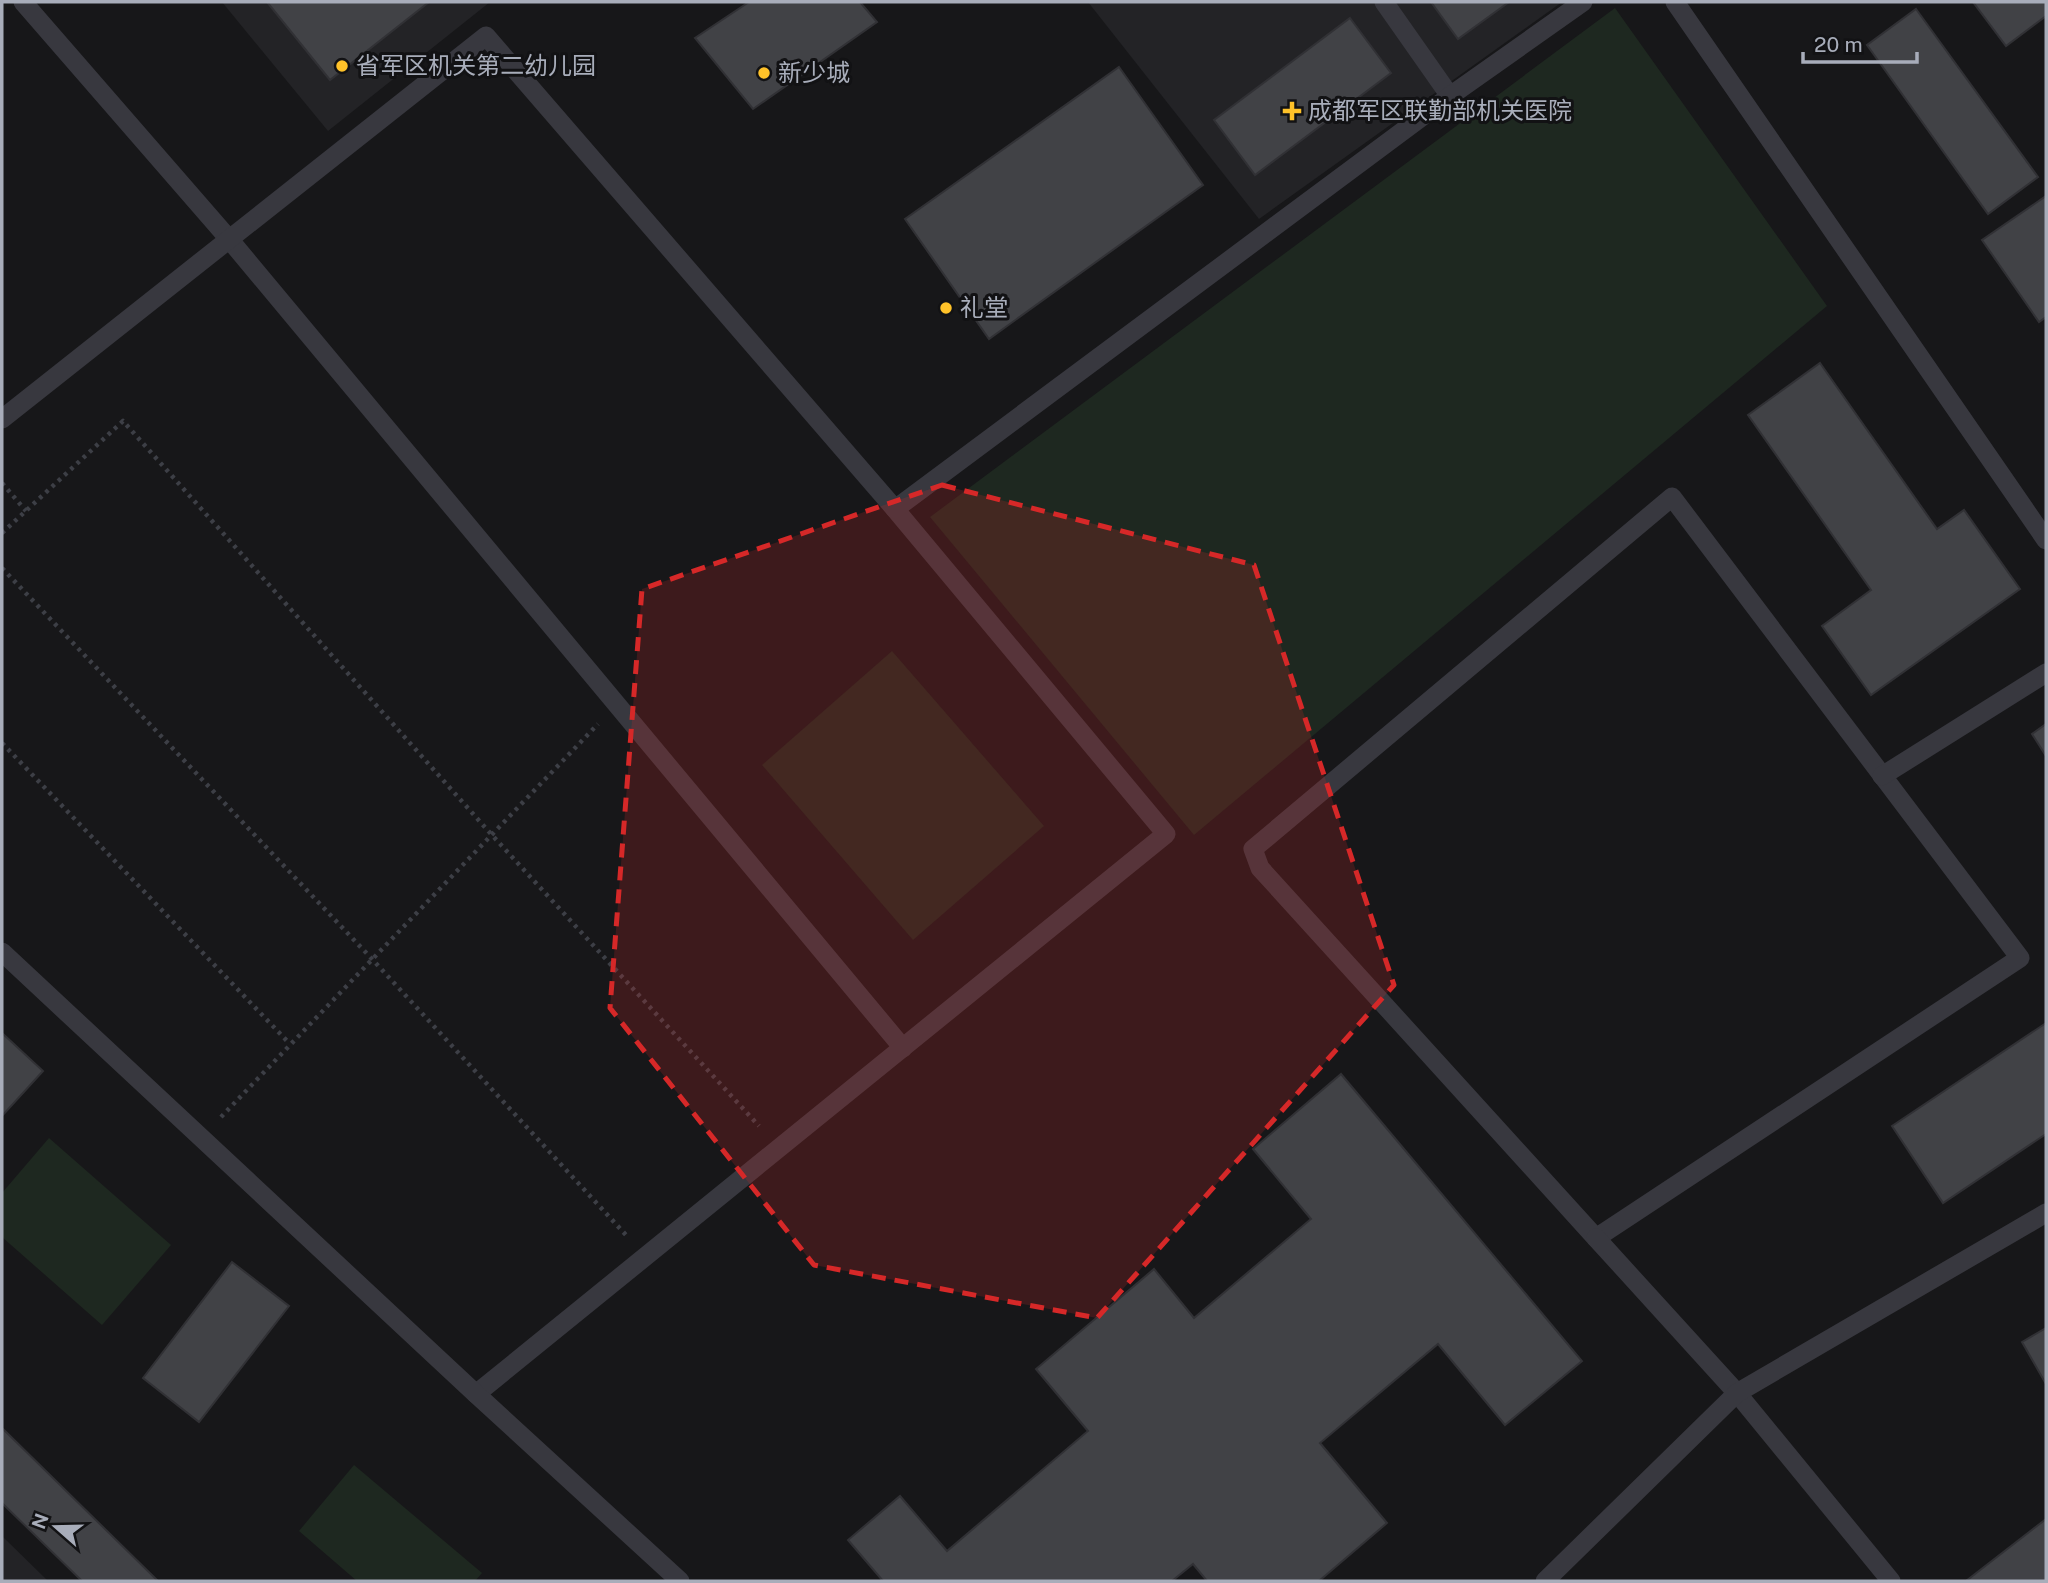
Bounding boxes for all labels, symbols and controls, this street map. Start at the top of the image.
scale bar [1803,21,1917,65]
text: 20 m [1814,32,1863,57]
place label: 省军区机关第二幼儿园 [356,51,596,79]
marker: 省军区机关第二幼儿园 [334,58,350,74]
place label: 新少城 [778,58,850,86]
marker: 新少城 [756,65,772,81]
place label: 成都军区联勤部机关医院 [1308,96,1572,124]
marker: 成都军区联勤部机关医院 [1282,101,1302,121]
place label: 礼堂 [960,293,1008,321]
marker: 礼堂 [938,300,954,316]
north arrow [21,1492,91,1562]
text: N [27,1510,53,1532]

